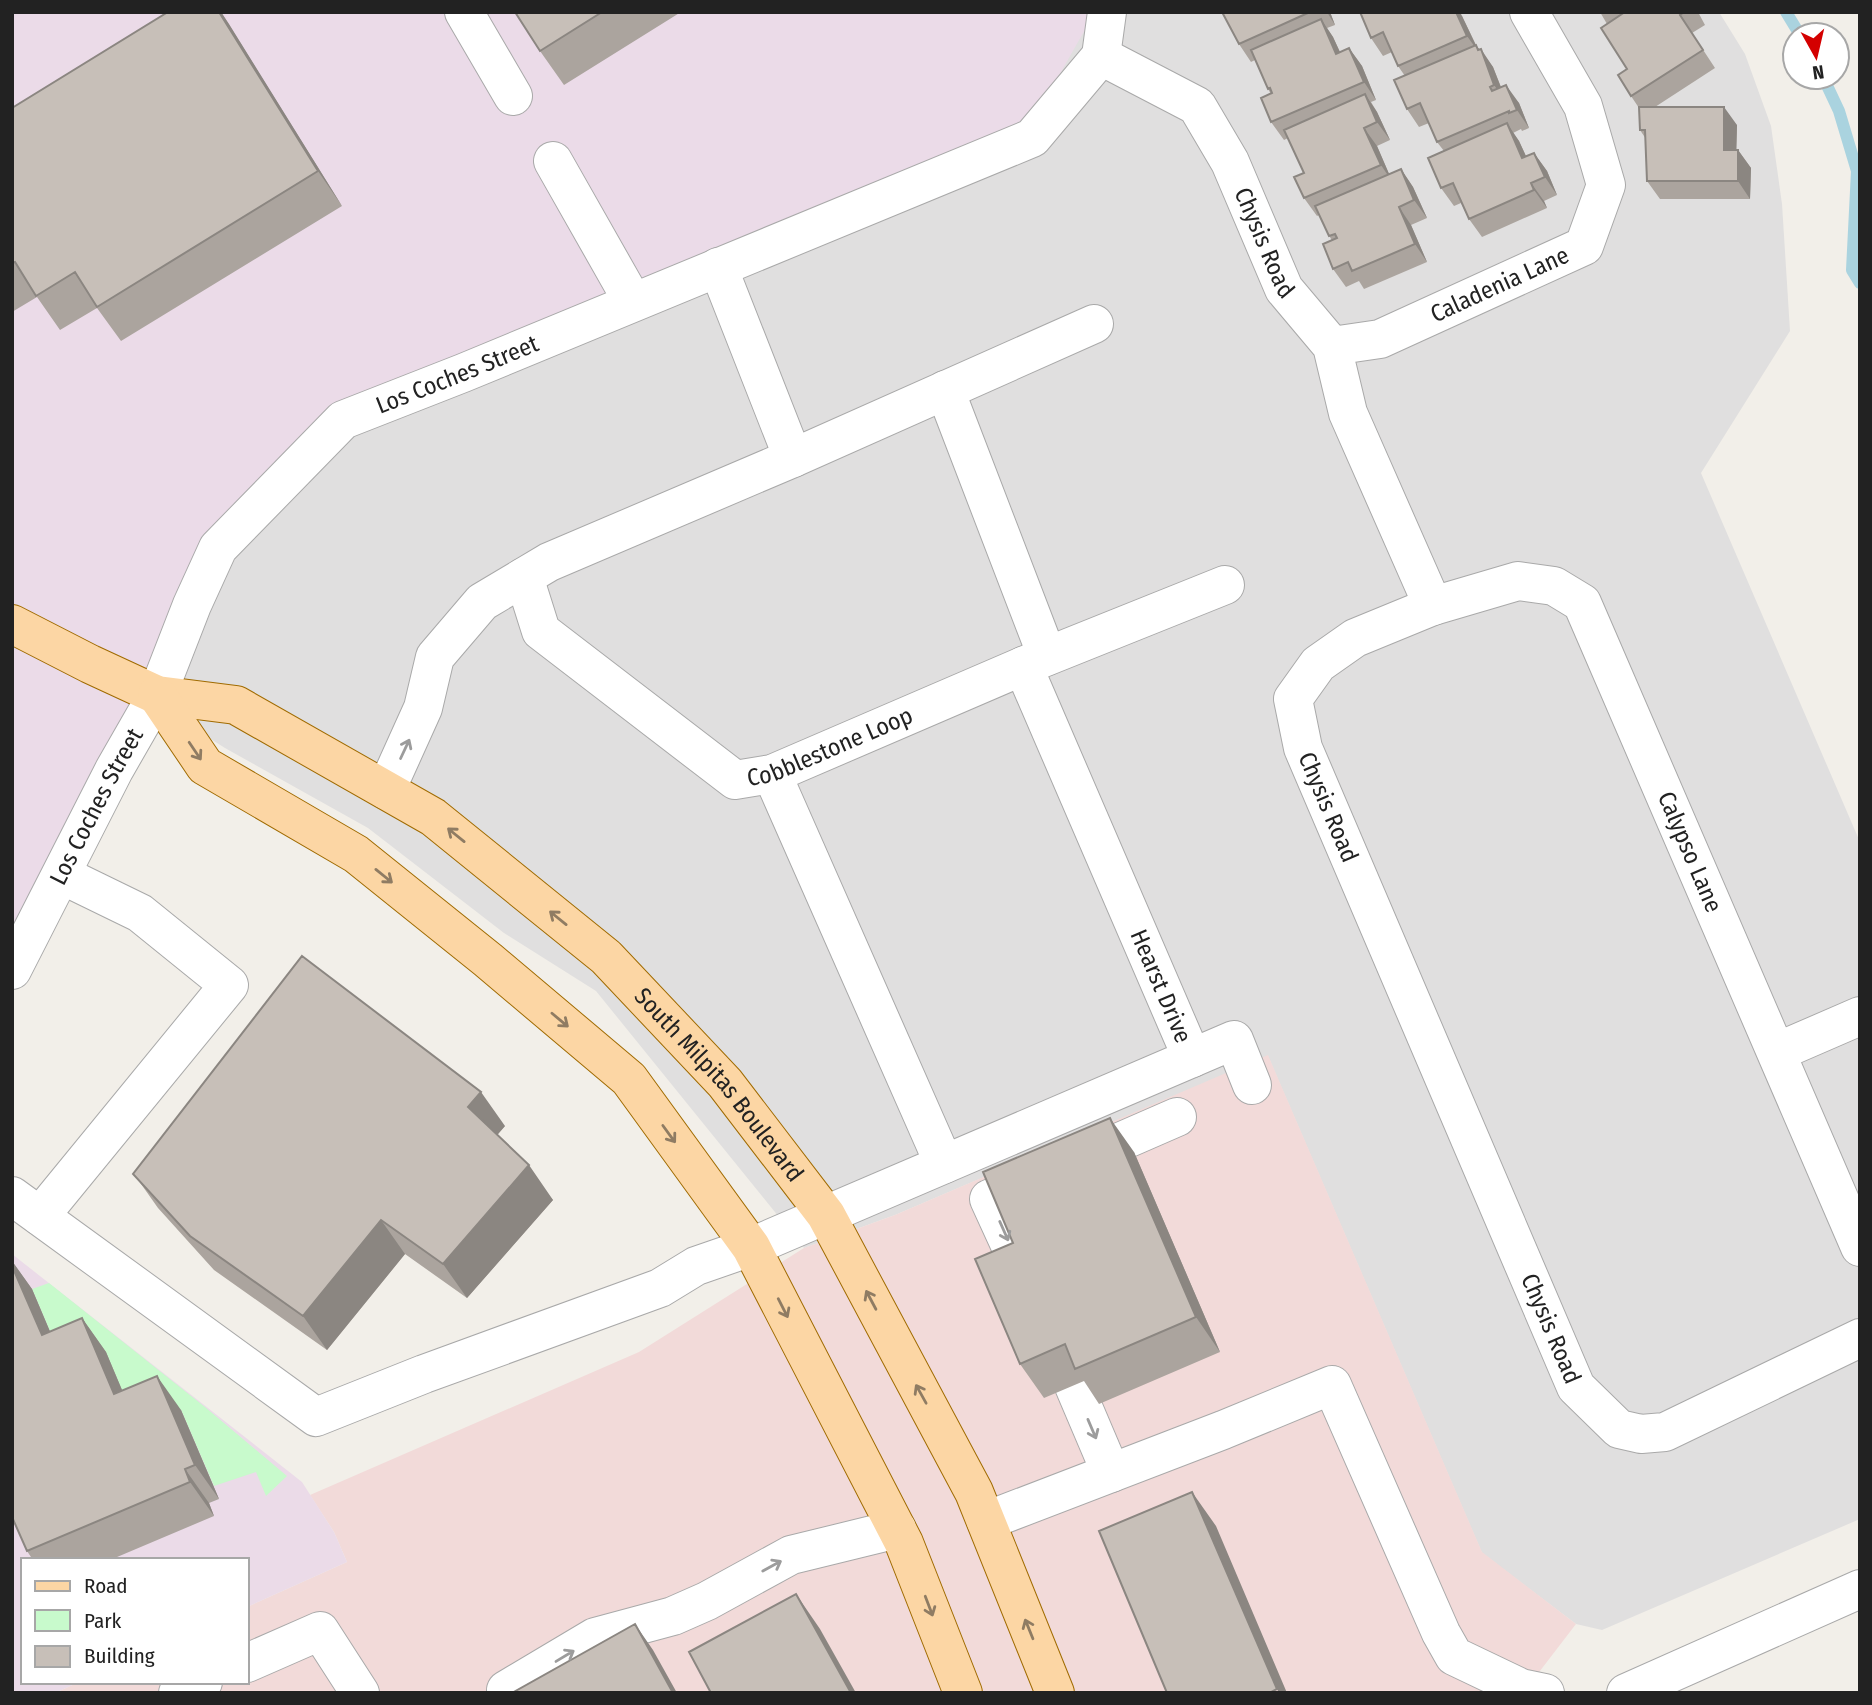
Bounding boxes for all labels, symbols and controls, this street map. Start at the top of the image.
north arrow [1781,21,1851,91]
text: N [1811,60,1826,85]
street label: Chysis Road [1229,183,1300,304]
street label: Caladenia Lane [1426,241,1573,328]
street label: Los Coches Street [372,329,543,420]
street label: Cobblestone Loop [745,701,917,792]
street label: Los Coches Street [44,723,149,889]
one-way arrow [398,739,412,760]
one-way arrow [188,741,202,761]
street label: Chysis Road [1292,748,1364,866]
street label: Calypso Lane [1652,787,1728,917]
one-way arrow [448,828,466,843]
one-way arrow [374,868,392,883]
one-way arrow [549,910,567,925]
street label: Hearst Drive [1125,925,1197,1047]
street label: South Milpitas Boulevard [629,982,809,1187]
one-way arrow [550,1012,568,1028]
one-way arrow [662,1124,677,1143]
one-way arrow [998,1220,1011,1241]
street label: Chysis Road [1515,1269,1587,1388]
one-way arrow [864,1290,877,1311]
one-way arrow [776,1297,790,1318]
one-way arrow [914,1384,928,1404]
one-way arrow [1087,1418,1100,1440]
legend [21,1558,248,1684]
one-way arrow [761,1559,782,1572]
text: Road [84,1573,128,1599]
one-way arrow [924,1595,937,1616]
text: Park [84,1608,122,1634]
one-way arrow [1022,1619,1035,1641]
text: Building [84,1643,155,1669]
one-way arrow [554,1648,574,1662]

